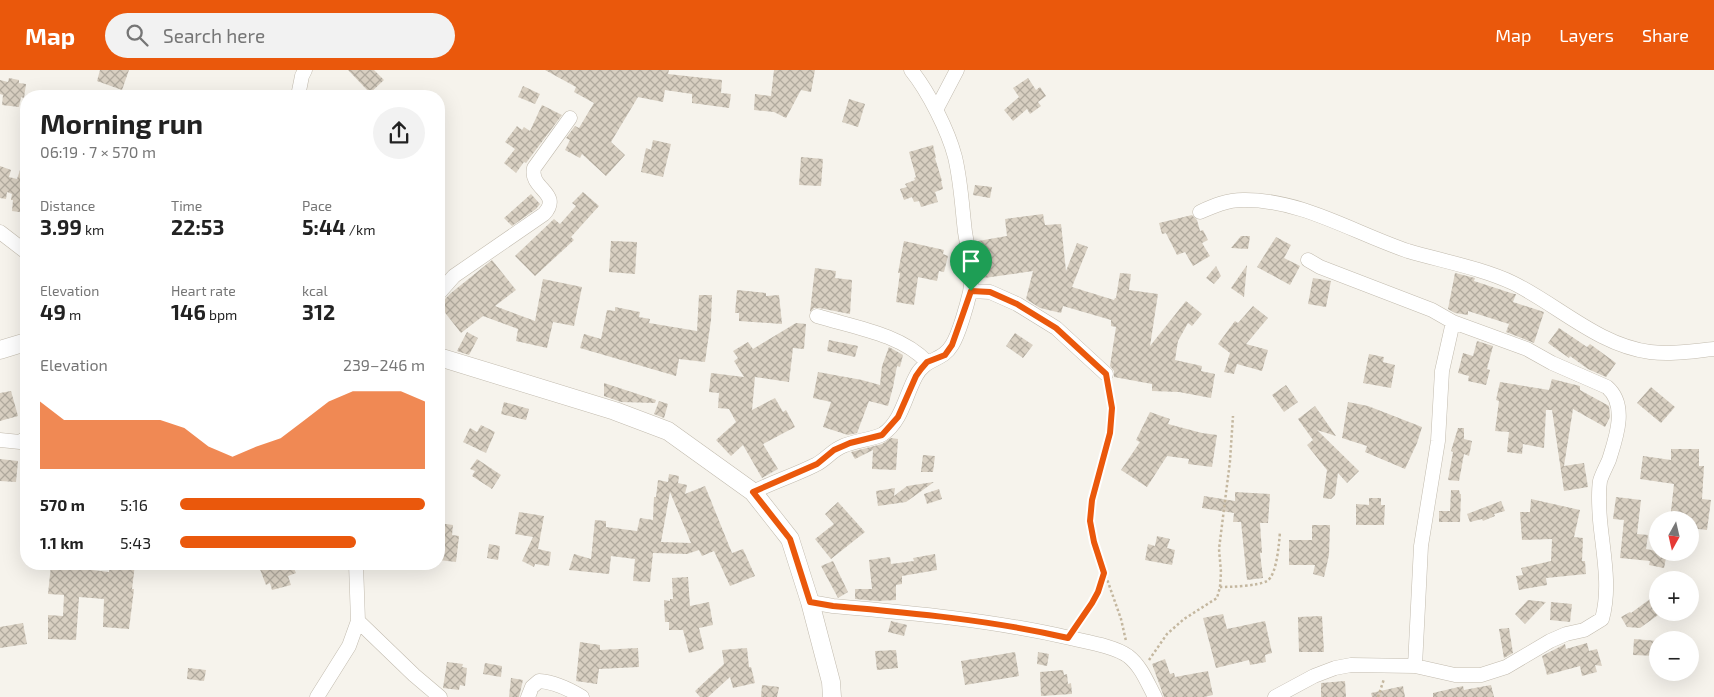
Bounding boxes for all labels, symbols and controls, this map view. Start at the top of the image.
search box [105,13,455,58]
text: Map [25,21,75,50]
icon: search [123,21,151,49]
text: Search here [163,24,265,47]
text: Map [1495,24,1531,46]
text: Layers [1559,24,1614,46]
text: Share [1642,24,1689,46]
text: Morning run [40,106,203,140]
button: share [373,107,425,159]
text: 06:19 · 7 × 570 m [40,142,156,161]
text: Distance [40,197,95,214]
text: Time [171,197,202,214]
text: Pace [302,197,332,214]
text: 3.99 [40,214,82,239]
text: 22:53 [171,214,224,239]
text: 5:44 [302,214,346,239]
text: km [82,221,104,238]
text: /km [346,221,376,238]
pin [950,240,992,291]
icon: arrive [957,247,985,275]
text: Elevation [40,282,99,299]
text: Heart rate [171,282,236,299]
text: kcal [302,282,328,299]
text: 49 [40,299,66,324]
text: 146 [171,299,206,324]
text: 312 [302,299,335,324]
text: m [66,306,81,323]
text: bpm [206,306,237,323]
text: Elevation [40,355,108,374]
text: 239–246 m [343,355,425,374]
text: 570 m [40,495,85,514]
text: 5:16 [120,495,148,514]
north arrow [1649,511,1699,561]
map controls [1649,511,1699,681]
text: 1.1 km [40,533,84,552]
text: 5:43 [120,533,151,552]
button: + [1649,571,1699,621]
button: − [1649,631,1699,681]

